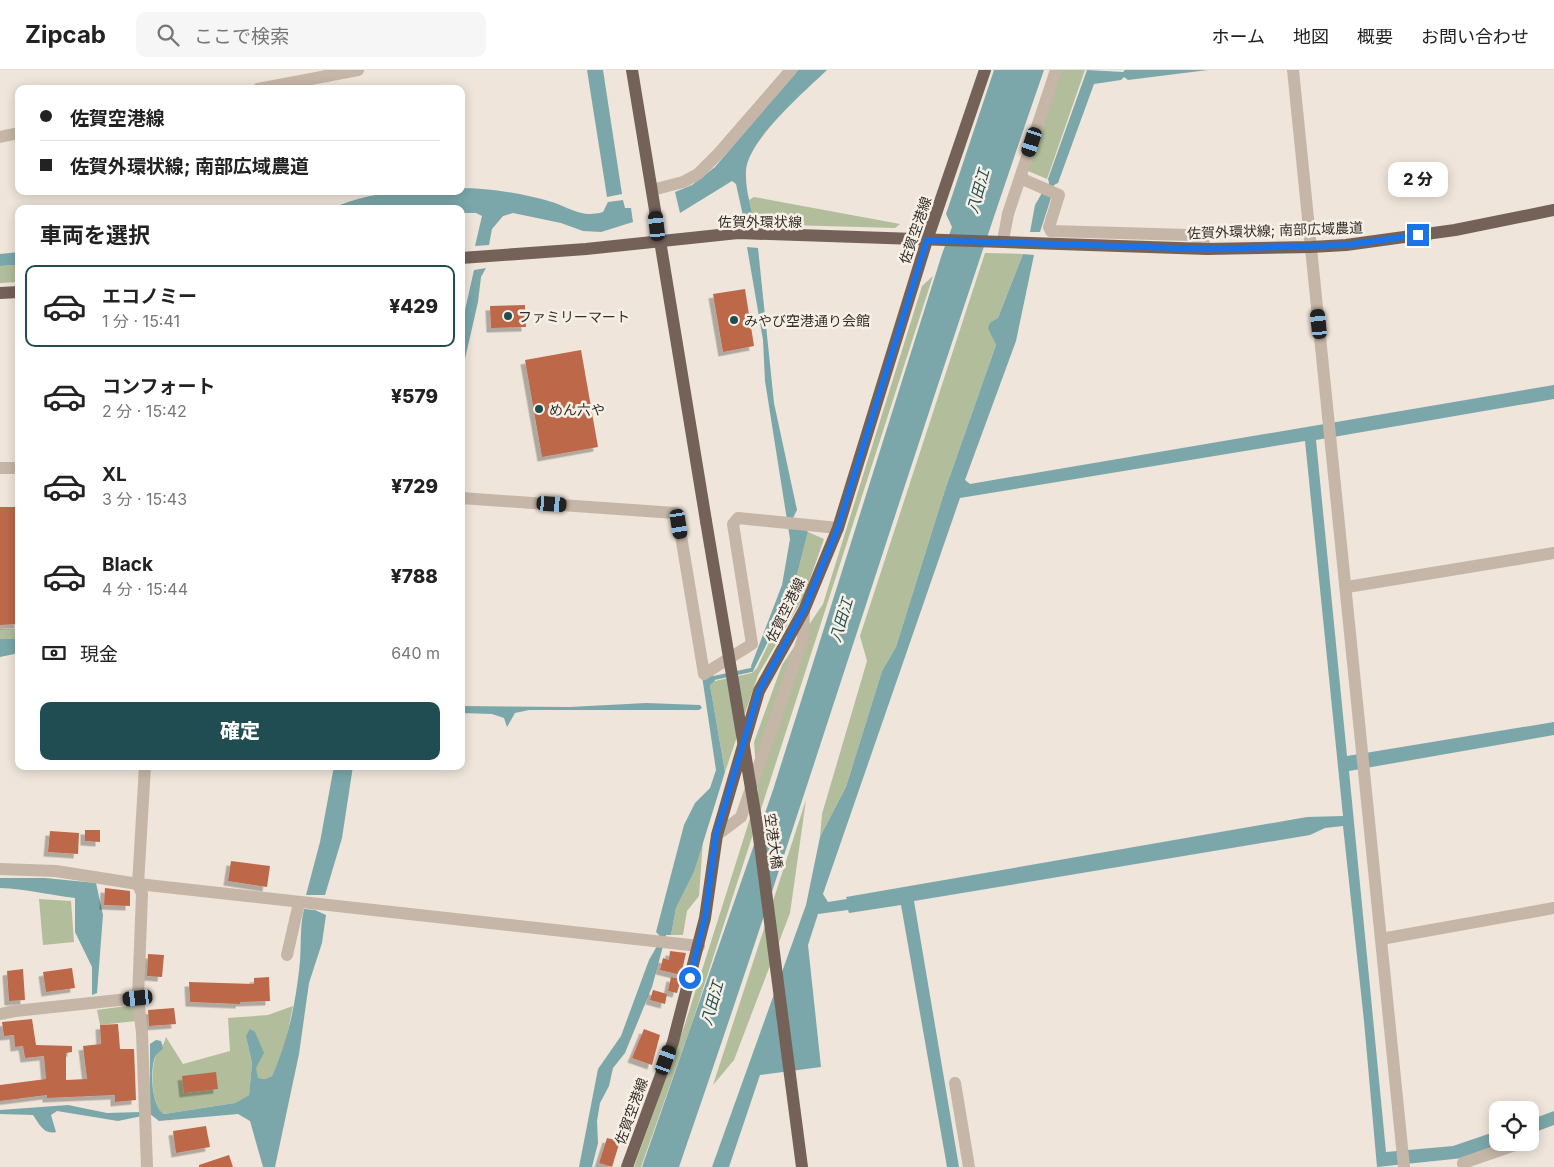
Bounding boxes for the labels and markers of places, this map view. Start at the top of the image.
place label: ファミリーマート [518,308,630,325]
marker: ファミリーマート [502,310,514,322]
place label: みやび空港通り会館 [744,312,870,329]
marker: みやび空港通り会館 [728,314,740,326]
place label: めん六や [549,401,605,418]
marker: めん六や [533,403,545,415]

